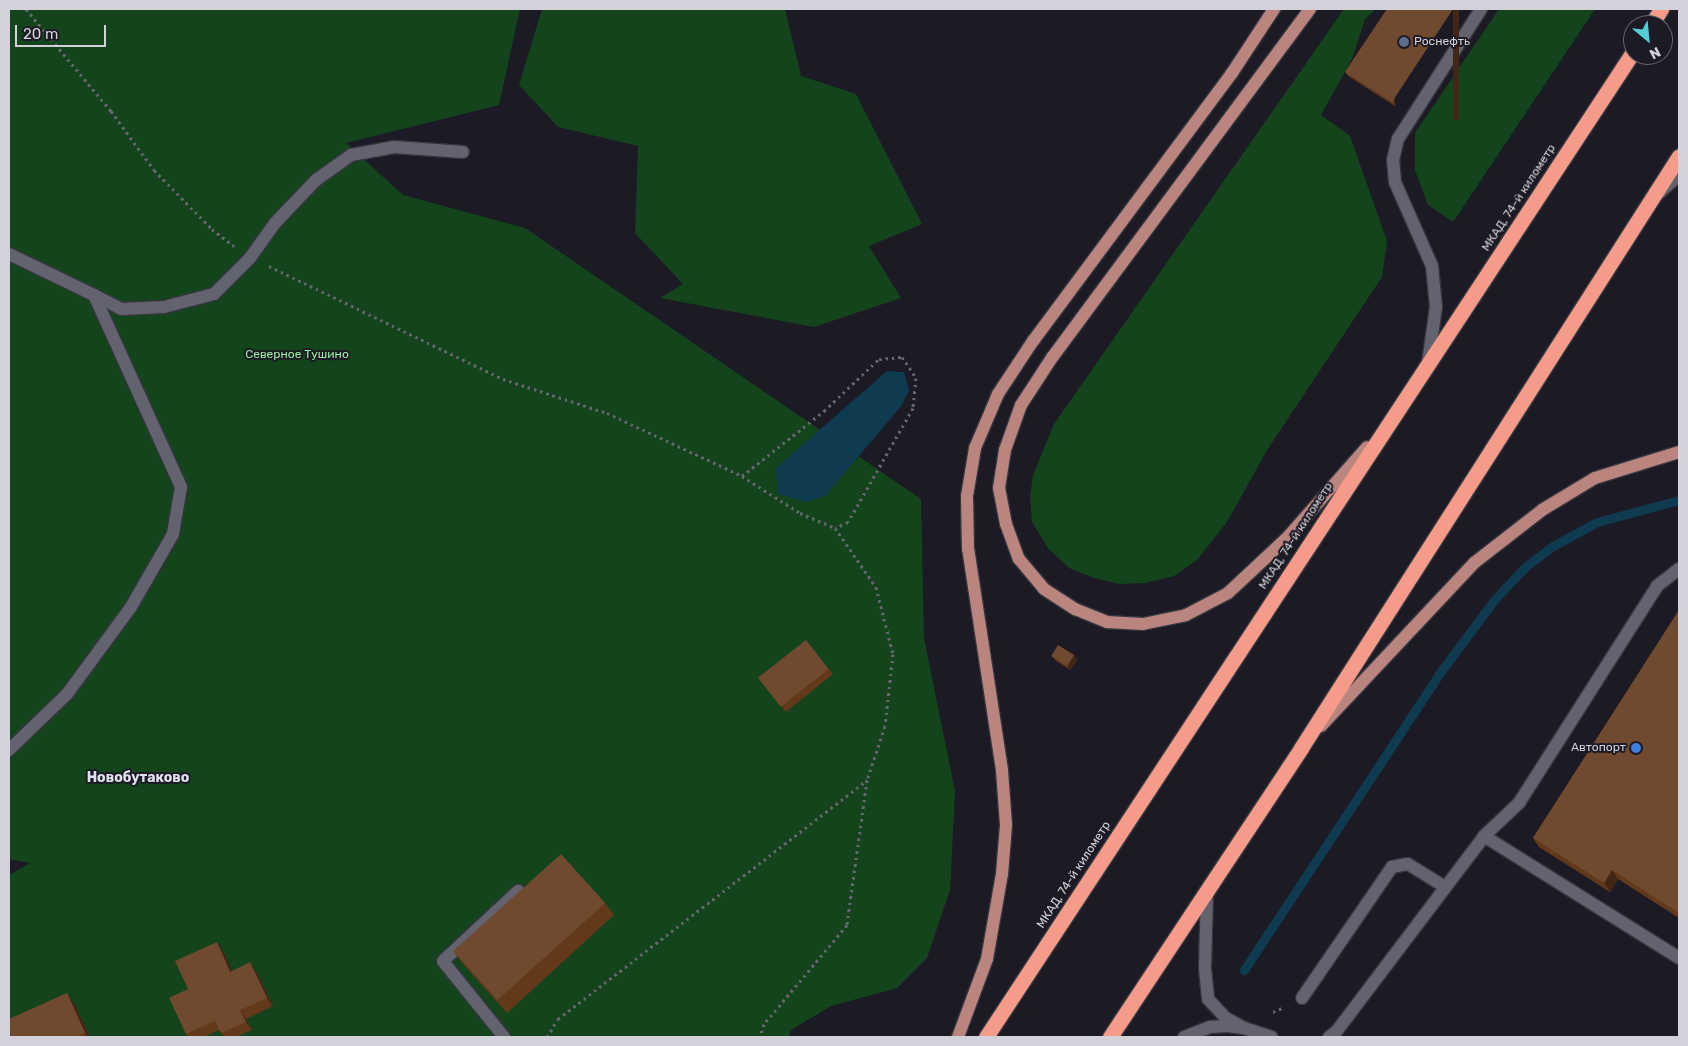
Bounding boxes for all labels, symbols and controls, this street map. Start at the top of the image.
scale bar [18,15,109,47]
north arrow [1623,15,1673,65]
text: 20 m [23,25,58,43]
place label: Роснефть [1414,35,1470,49]
marker: Роснефть [1398,36,1410,48]
text: N [1646,43,1663,63]
street label: МКАД, 74-й километр [1479,142,1559,254]
park label: Северное Тушино [245,348,349,362]
street label: МКАД, 74-й километр [1256,480,1336,592]
place label: Автопорт [1571,741,1626,755]
marker: Автопорт [1630,742,1642,754]
district label: Новобутаково [87,770,189,786]
street label: МКАД, 74-й километр [1034,819,1114,931]

